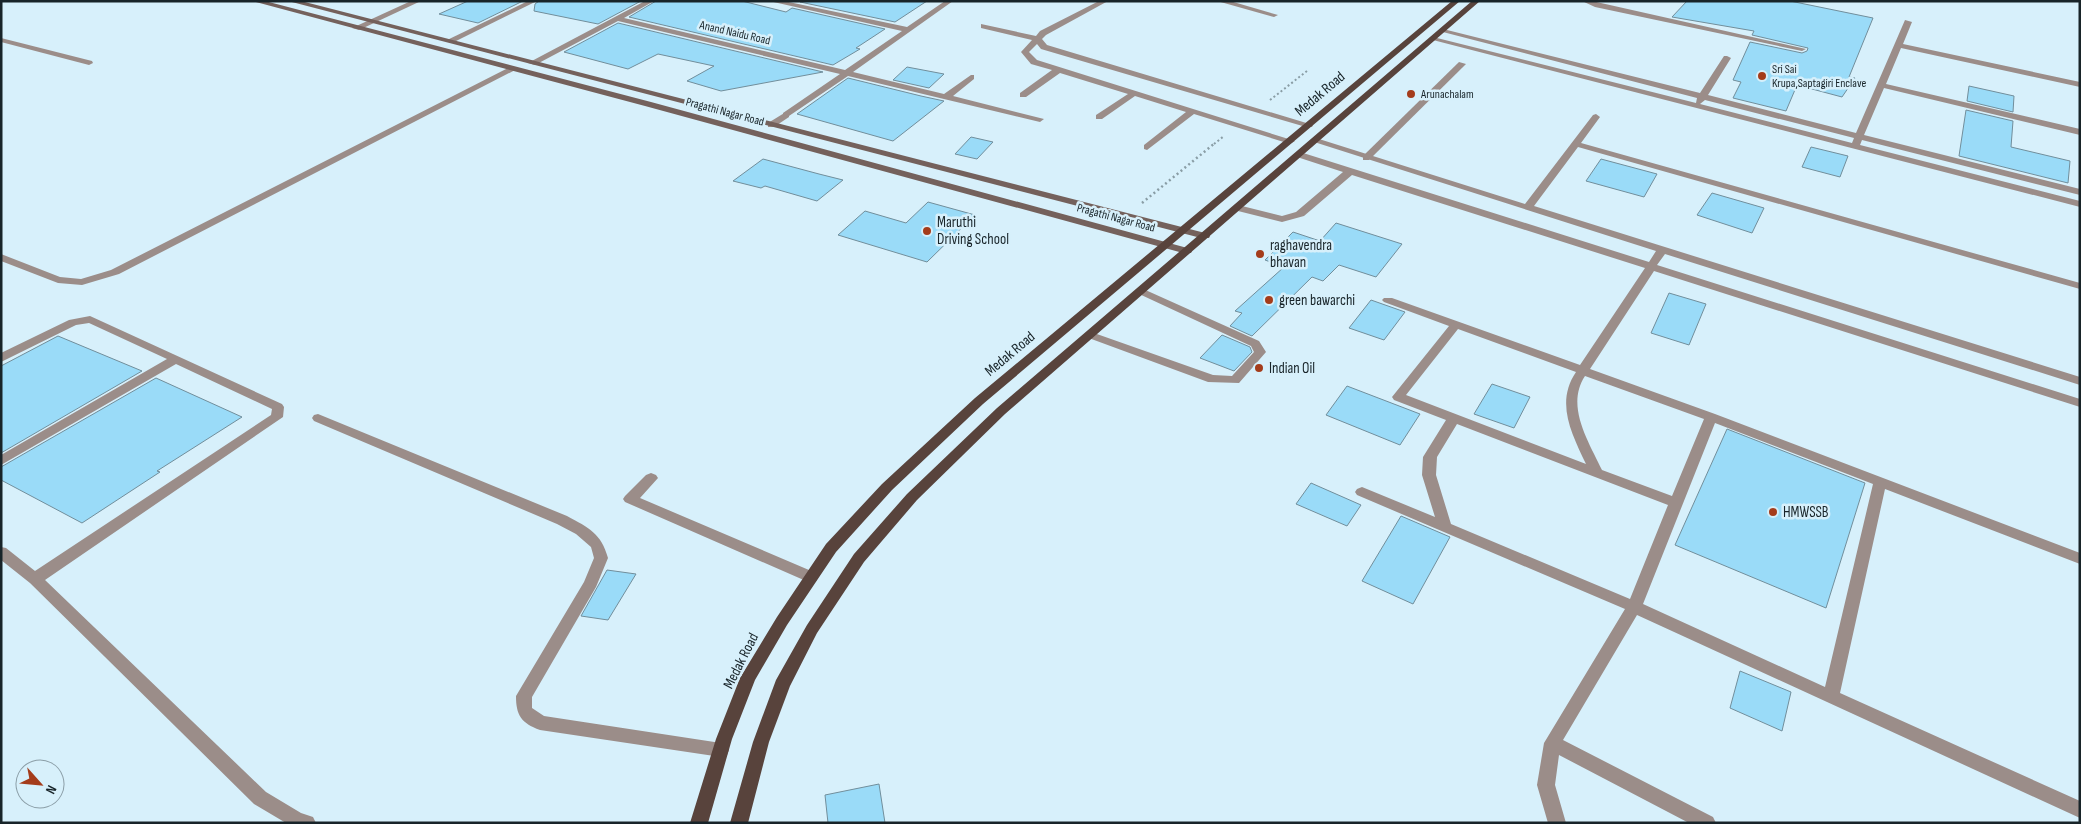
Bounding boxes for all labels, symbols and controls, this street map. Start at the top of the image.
street label: Anand Naidu Road [697,17,772,48]
place label: Sri Sai Krupa,Saptagiri Enclave [1772,62,1866,91]
street label: Medak Road [1291,67,1349,121]
marker: Sri Sai Krupa,Saptagiri Enclave [1756,70,1768,82]
place label: Arunachalam [1420,87,1474,102]
marker: Arunachalam [1405,88,1417,100]
street label: Pragathi Nagar Road [684,94,766,130]
street label: Pragathi Nagar Road [1075,200,1157,236]
place label: Maruthi Driving School [937,213,1009,249]
marker: Maruthi Driving School [921,225,933,237]
place label: raghavendra bhavan [1270,236,1332,272]
marker: raghavendra bhavan [1254,248,1266,260]
place label: green bawarchi [1279,291,1355,310]
marker: green bawarchi [1263,294,1275,306]
street label: Medak Road [981,327,1039,381]
place label: Indian Oil [1269,359,1315,378]
marker: Indian Oil [1253,362,1265,374]
place label: HMWSSB [1783,503,1829,522]
marker: HMWSSB [1767,506,1779,518]
street label: Medak Road [719,630,763,692]
north arrow [15,759,65,809]
text: N [42,782,60,797]

